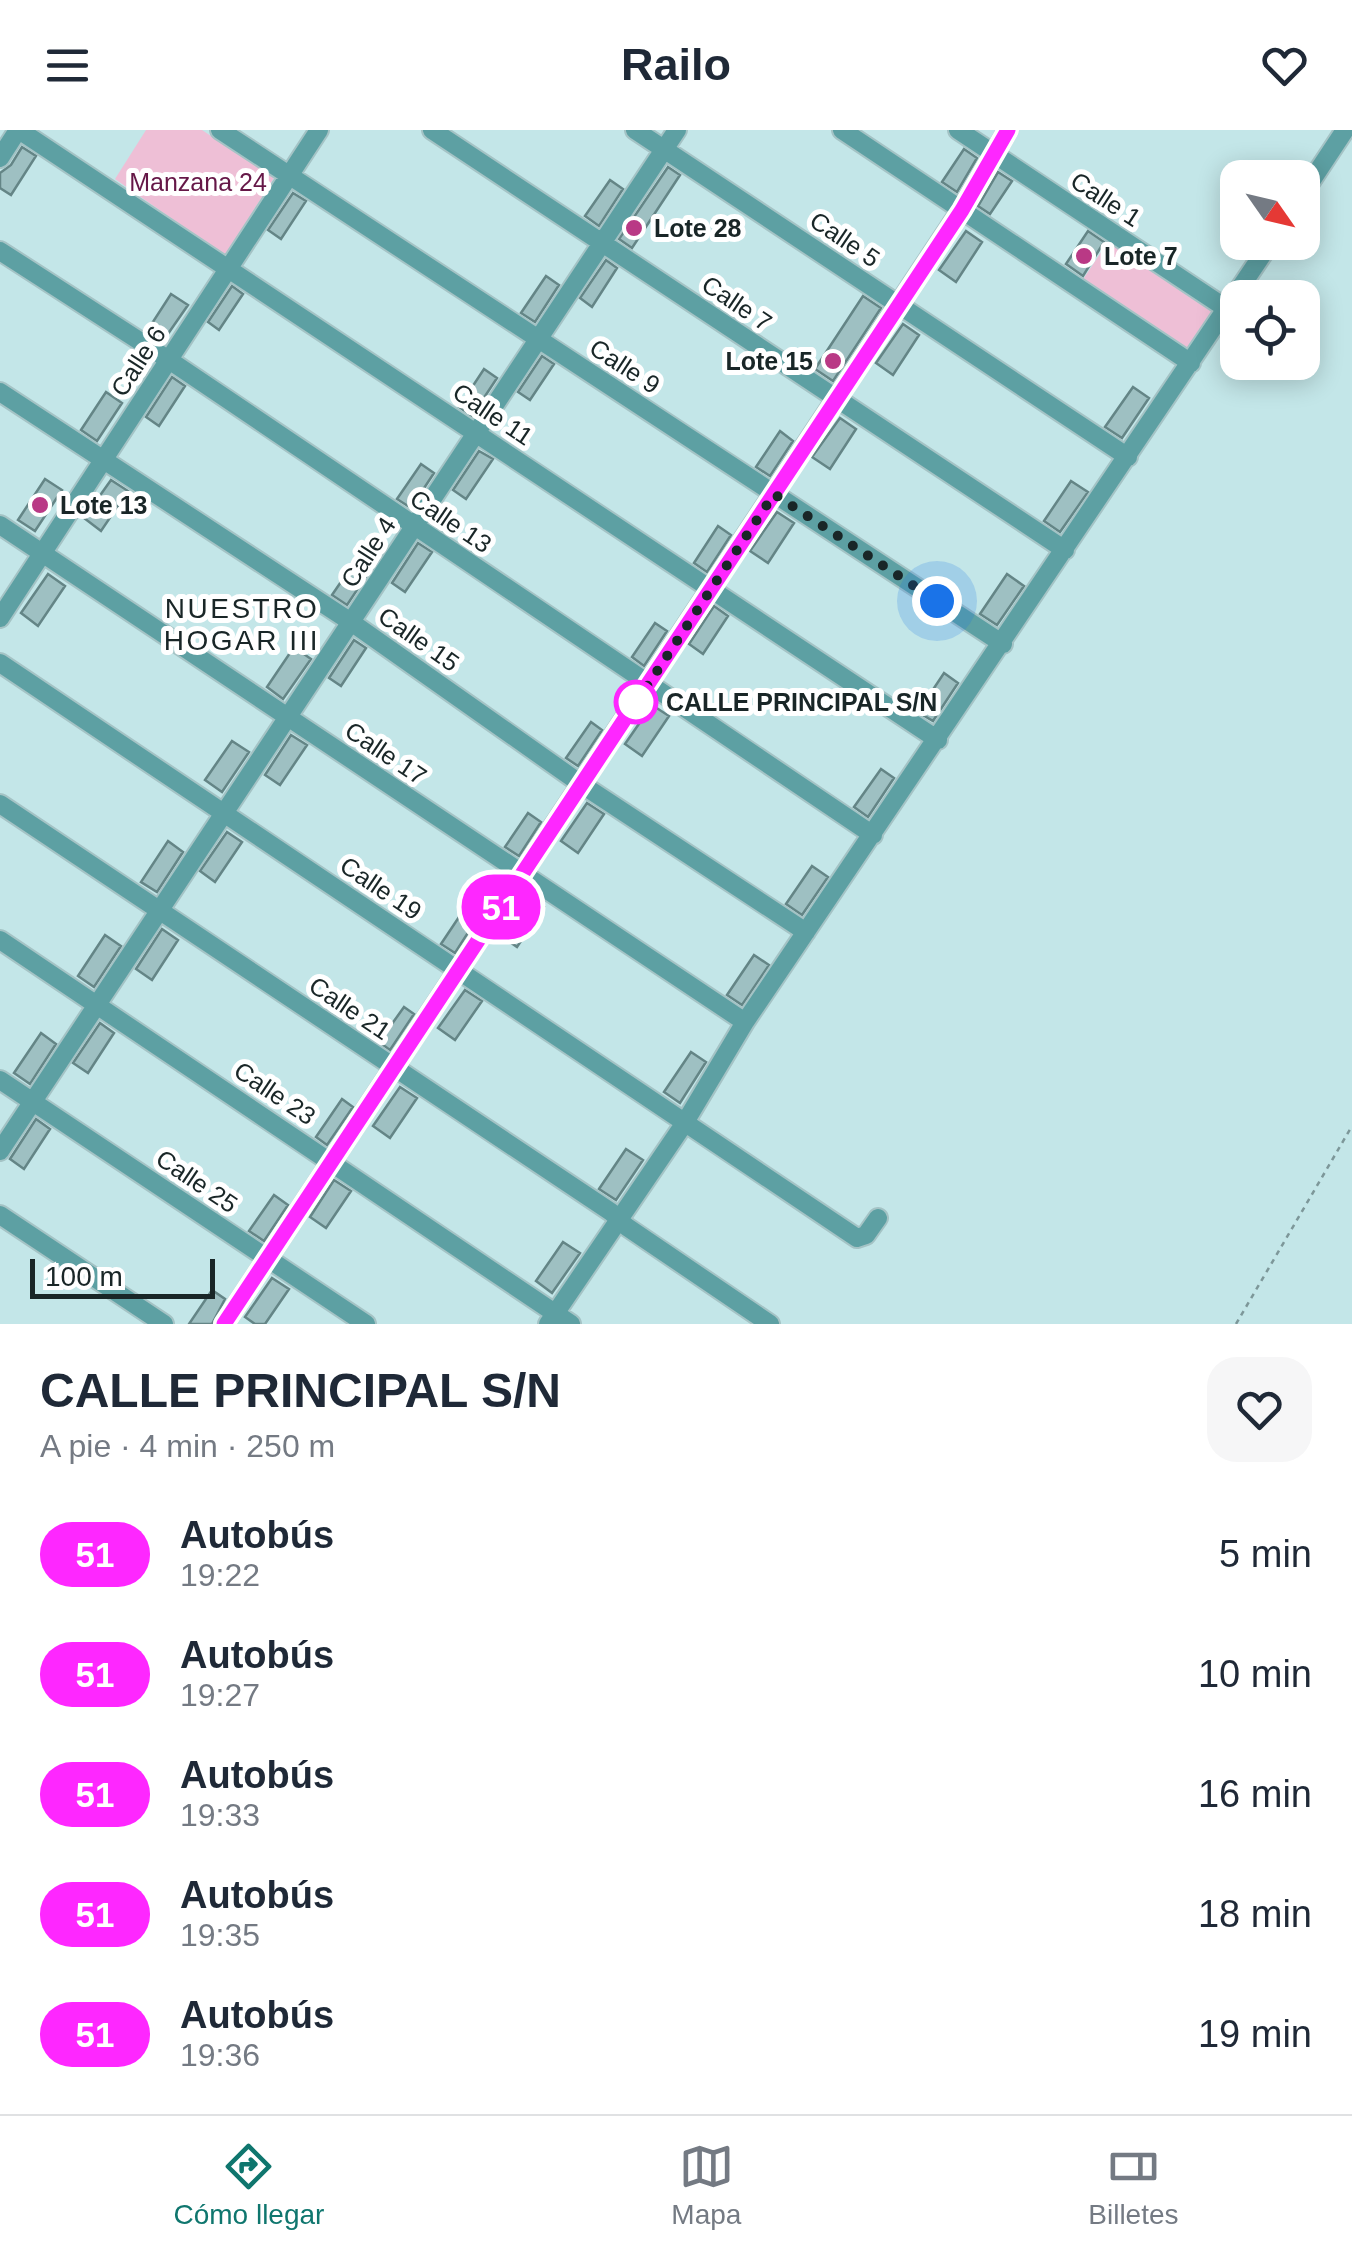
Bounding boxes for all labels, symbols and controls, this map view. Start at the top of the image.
icon: menu [40,38,95,93]
icon: heart [1257,38,1312,93]
text: Railo [621,39,731,90]
north arrow [1220,160,1320,260]
map controls [1220,160,1320,380]
street label: Calle 1 [1066,166,1146,232]
park label: Manzana 24 [129,168,267,196]
street label: Calle 5 [805,206,885,272]
place label: Lote 28 [654,214,742,242]
marker: Lote 28 [623,217,645,239]
place label: Lote 7 [1104,242,1178,270]
marker: Lote 7 [1073,245,1095,267]
street label: Calle 7 [697,270,777,336]
button: locate [1220,280,1320,380]
street label: Calle 6 [105,321,171,401]
street label: Calle 9 [585,333,665,399]
place label: Lote 15 [725,347,813,375]
marker: Lote 15 [822,350,844,372]
street label: Calle 11 [448,377,538,451]
street label: Calle 13 [405,484,497,558]
place label: Lote 13 [60,491,148,519]
marker: Lote 13 [29,494,51,516]
street label: Calle 4 [335,512,401,592]
your location [912,576,962,626]
district label: NUESTRO HOGAR III [164,593,320,656]
street label: Calle 15 [373,601,465,677]
marker: CALLE PRINCIPAL S/N [615,681,657,723]
place label: CALLE PRINCIPAL S/N [666,688,937,716]
street label: Calle 17 [340,716,432,790]
street label: Calle 19 [335,851,427,925]
line badge: 51 [456,874,546,940]
text: 51 [482,888,520,927]
street label: Calle 21 [304,971,396,1045]
street label: Calle 23 [229,1056,321,1130]
street label: Calle 25 [151,1144,243,1218]
scale bar [30,1254,215,1298]
text: 100 m [45,1261,123,1292]
button: heart [1207,1357,1312,1462]
text: CALLE PRINCIPAL S/N [40,1364,561,1417]
text: A pie · 4 min · 250 m [40,1428,335,1464]
text: Autobús [180,1514,334,1556]
text: 5 min [1219,1533,1312,1575]
text: 51 [76,1535,114,1574]
text: 19:22 [180,1557,260,1593]
text: Autobús [180,1634,334,1676]
text: 10 min [1198,1653,1312,1695]
text: 51 [76,1655,114,1694]
text: 19:27 [180,1677,260,1713]
text: Autobús [180,1754,334,1796]
text: 16 min [1198,1773,1312,1815]
text: 51 [76,1775,114,1814]
text: 19:33 [180,1797,260,1833]
text: Autobús [180,1874,334,1916]
text: 18 min [1198,1893,1312,1935]
text: 51 [76,1895,114,1934]
text: 19:35 [180,1917,260,1953]
text: Autobús [180,1994,334,2036]
text: 19 min [1198,2013,1312,2055]
text: 51 [76,2015,114,2054]
text: 19:36 [180,2037,260,2073]
tab: Cómo llegar [173,2139,324,2231]
tab: Mapa [671,2139,741,2231]
tab: Billetes [1088,2139,1179,2231]

